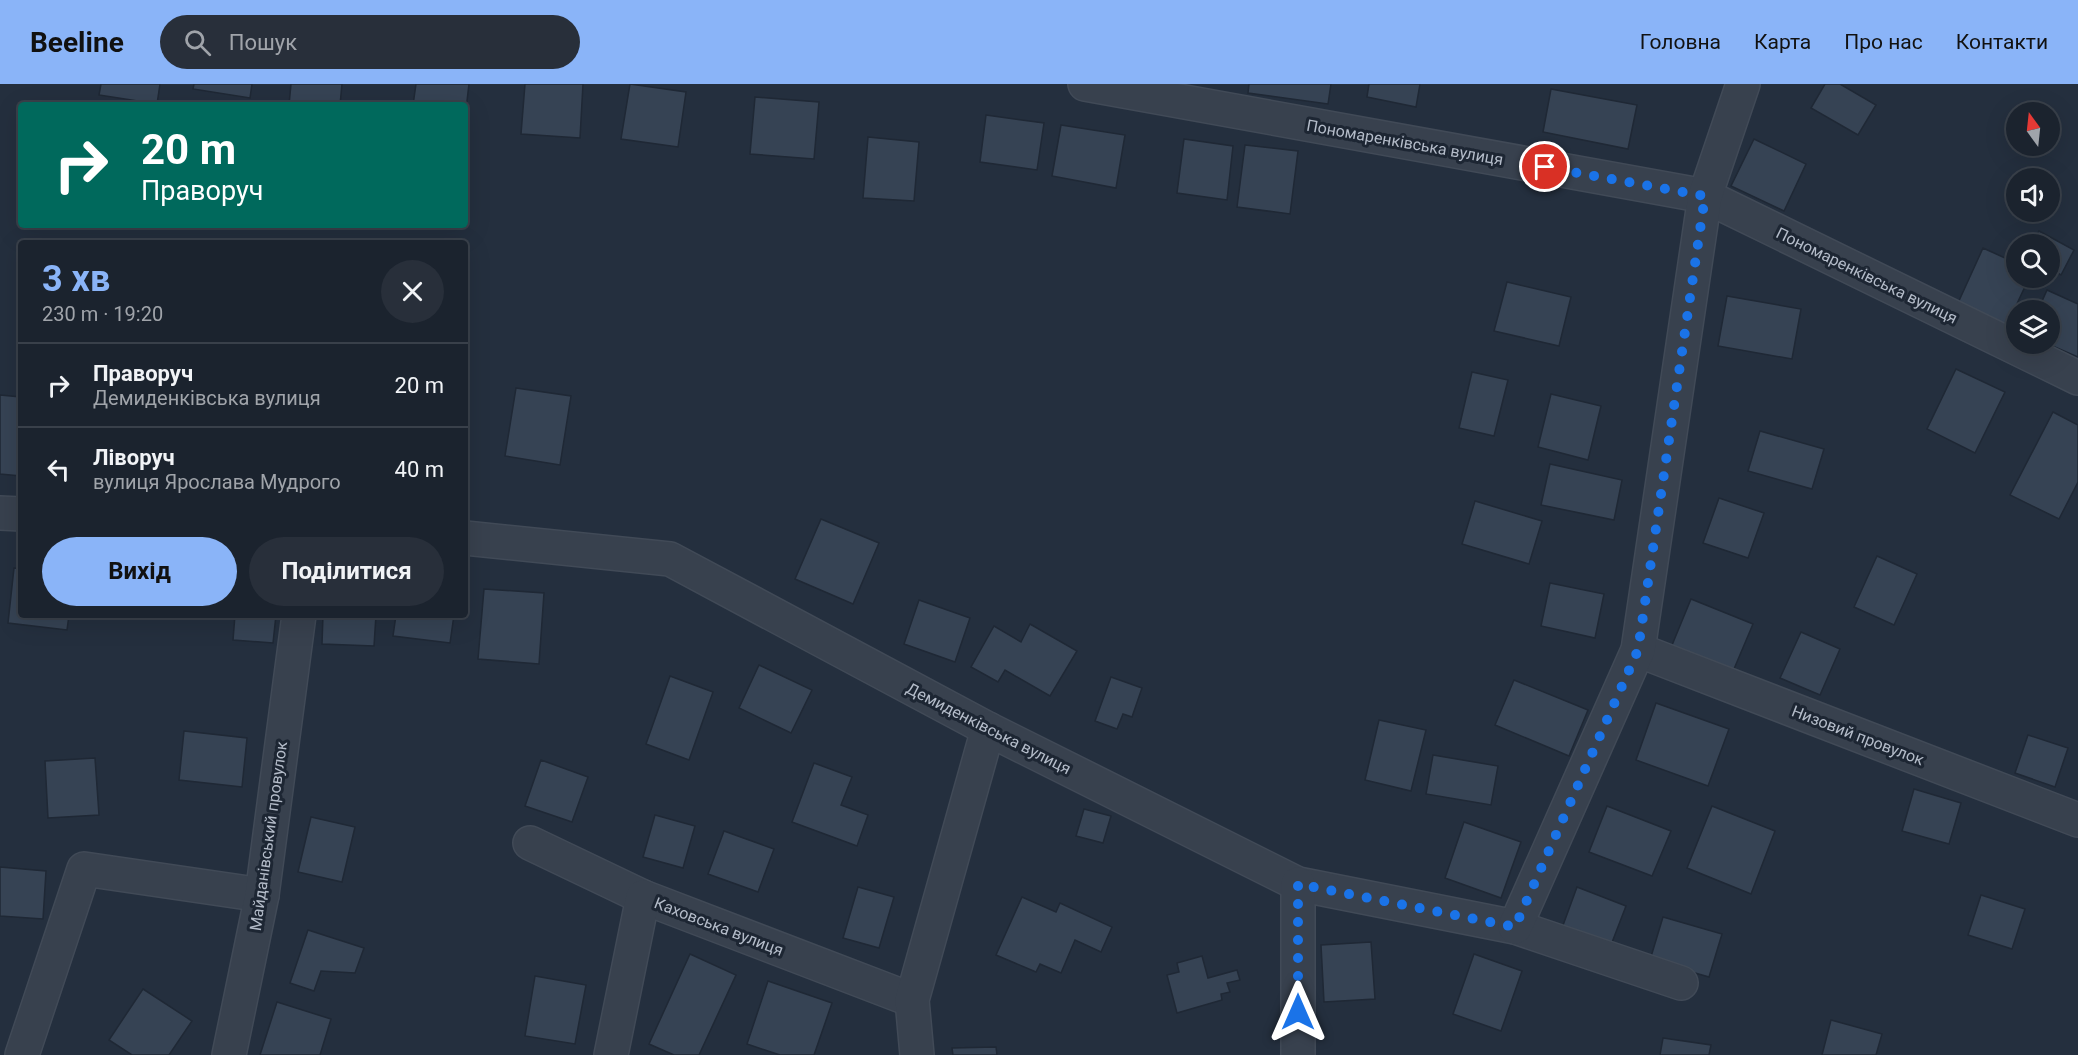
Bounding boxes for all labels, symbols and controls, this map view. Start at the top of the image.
search box [160,15,580,69]
text: Beeline [30,26,124,59]
icon: search [181,26,214,59]
text: Пошук [229,30,297,55]
text: Головна [1640,30,1721,54]
text: Карта [1754,30,1811,54]
text: Про нас [1844,30,1923,54]
text: Контакти [1956,30,2048,54]
north arrow [2006,102,2060,156]
map controls [2006,102,2060,354]
street label: Пономаренківська вулиця [1305,116,1505,169]
text: 20 m [141,125,236,174]
icon: right [42,126,120,204]
pin [1519,141,1570,192]
icon: arrive [1528,150,1561,183]
button: sound [2006,168,2060,222]
text: Праворуч [141,175,263,207]
street label: Пономаренківська вулиця [1773,223,1961,328]
button: search [2006,234,2060,288]
text: 3 хв [42,258,110,300]
button: close [381,260,444,323]
button: layers [2006,300,2060,354]
text: 230 m · 19:20 [42,302,163,326]
text: Праворуч [93,361,193,386]
icon: right [42,369,75,402]
text: 20 m [395,373,444,398]
text: Демиденківська вулиця [93,386,321,410]
text: Ліворуч [93,445,175,470]
icon: left [42,453,75,486]
text: 40 m [395,457,444,482]
text: вулиця Ярослава Мудрого [93,470,341,494]
button: Вихід [42,537,237,606]
button: Поділитися [249,537,444,606]
street label: Демиденківська вулиця [903,679,1074,778]
street label: Низовий провулок [1789,701,1927,770]
street label: Майданівський провулок [246,740,291,932]
street label: Каховська вулиця [652,893,786,960]
position arrow [1266,980,1330,1044]

